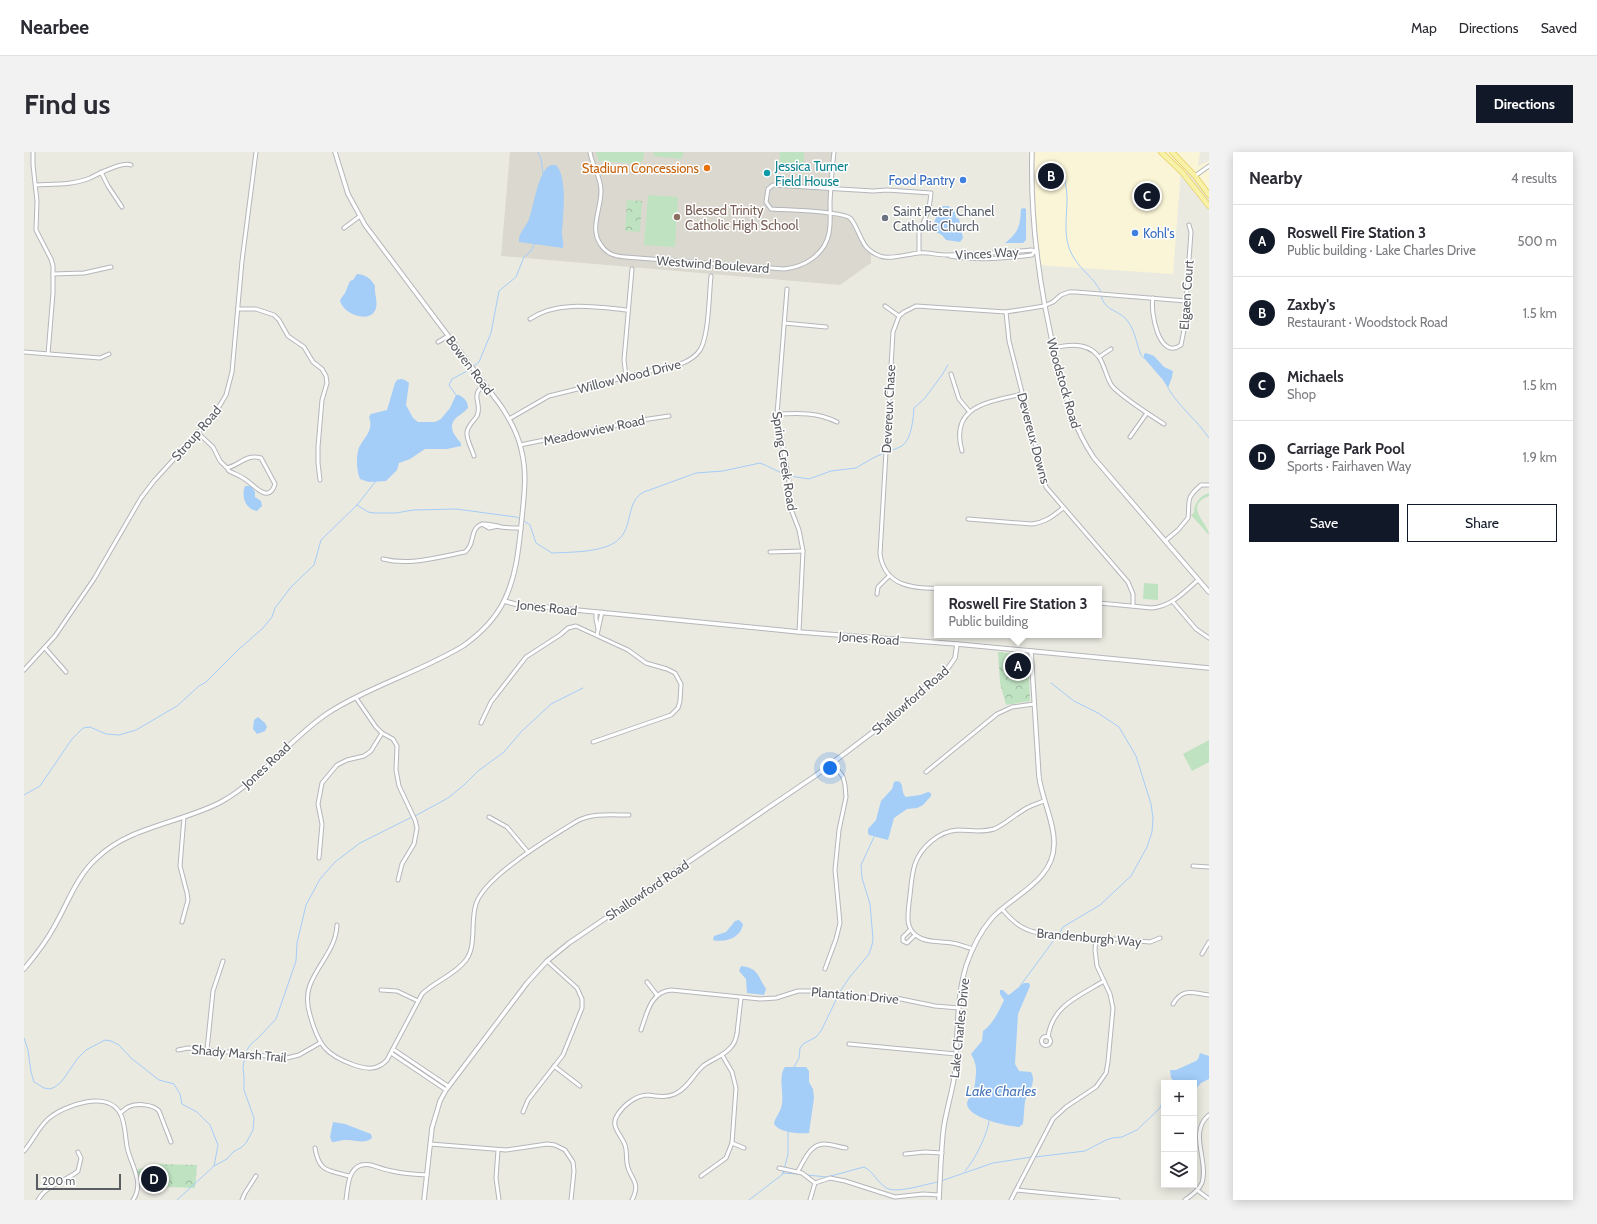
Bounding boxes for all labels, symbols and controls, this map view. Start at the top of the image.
text: Nearbee [20,16,89,39]
text: Map [1411,19,1437,37]
text: Directions [1459,19,1519,37]
text: Saved [1541,19,1577,37]
button: Directions [1476,85,1573,123]
text: Find us [24,87,110,121]
place label: Jessica Turner Field House [774,158,849,189]
place label: Stadium Concessions [582,160,700,176]
pin: B [1038,161,1064,191]
marker: Stadium Concessions [702,163,712,173]
marker: Jessica Turner Field House [762,168,772,178]
text: Nearby [1249,168,1302,188]
text: 4 results [1511,170,1557,186]
place label: Food Pantry [889,172,955,188]
marker: Food Pantry [958,175,968,185]
pin: C [1134,181,1160,211]
place label: Blessed Trinity Catholic High School [685,202,799,233]
place label: Saint Peter Chanel Catholic Church [893,203,994,234]
marker: Blessed Trinity Catholic High School [672,212,682,222]
marker: Saint Peter Chanel Catholic Church [880,213,890,223]
text: Roswell Fire Station 3 [1287,224,1426,242]
place label: Kohl's [1143,225,1175,241]
marker: Kohl's [1130,228,1140,238]
text: A [1258,233,1266,249]
text: 500 m [1517,233,1557,249]
text: Public building · Lake Charles Drive [1287,242,1476,258]
street label: Vinces Way [955,243,1020,263]
street label: Westwind Boulevard [656,252,770,276]
street label: Elgaen Court [1176,259,1196,331]
text: Zaxby's [1287,296,1335,314]
text: B [1258,305,1266,321]
text: 1.5 km [1523,305,1557,321]
text: Restaurant · Woodstock Road [1287,314,1448,330]
street label: Bowen Road [443,333,497,397]
street label: Woodstock Road [1043,336,1085,430]
street label: Willow Wood Drive [576,355,683,397]
street label: Devereux Chase [878,364,898,454]
text: Michaels [1287,368,1344,386]
text: C [1258,377,1266,393]
text: 1.5 km [1523,377,1557,393]
text: Shop [1287,386,1316,402]
street label: Devereux Downs [1014,391,1054,486]
street label: Stroup Road [168,402,224,464]
street label: Spring Creek Road [769,410,801,512]
street label: Meadowview Road [542,411,646,449]
text: Carriage Park Pool [1287,440,1405,458]
text: D [1257,449,1267,465]
text: 1.9 km [1523,449,1557,465]
text: Sports · Fairhaven Way [1287,458,1411,474]
button: Save [1249,504,1399,542]
button: Share [1407,504,1557,542]
popup [934,586,1102,638]
text: Roswell Fire Station 3 [948,595,1088,613]
street label: Jones Road [515,596,578,618]
text: Public building [948,613,1028,629]
street label: Jones Road [837,628,900,648]
pin: A [1005,651,1031,681]
street label: Shallowford Road [868,662,952,738]
street label: Jones Road [238,738,294,792]
your location [820,758,840,778]
street label: Shallowford Road [602,856,692,924]
street label: Brandenburgh Way [1036,924,1143,950]
street label: Lake Charles Drive [946,977,972,1079]
street label: Plantation Drive [810,983,900,1007]
street label: Shady Marsh Trail [191,1041,287,1065]
map controls [1161,1080,1197,1188]
button: + [1161,1080,1197,1116]
water label: Lake Charles [965,1082,1037,1100]
button: − [1161,1116,1197,1152]
button: layers [1161,1152,1197,1188]
pin: D [141,1164,167,1194]
scale bar [36,1172,121,1191]
text: 200 m [42,1174,75,1188]

